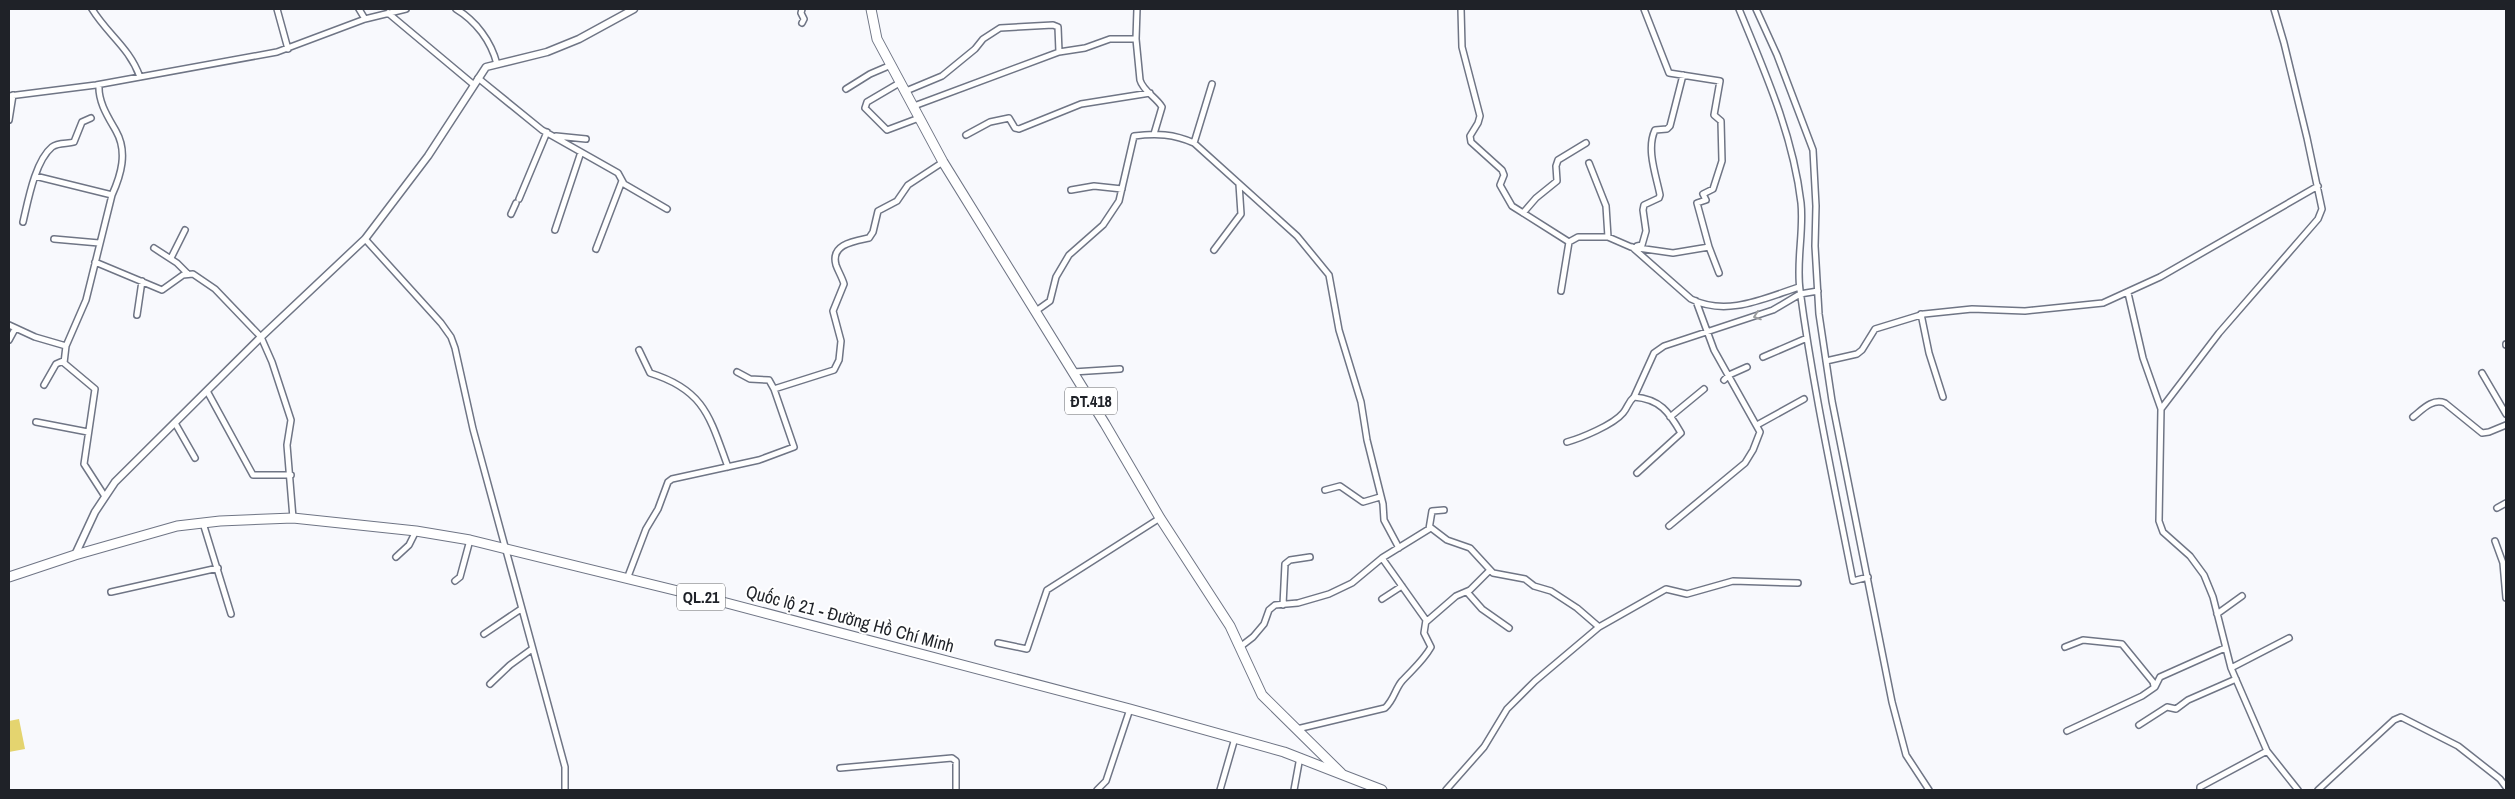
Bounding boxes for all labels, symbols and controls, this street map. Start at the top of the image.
one-way arrow [1753,310,1762,320]
road number: ĐT.418 [1065,388,1117,414]
street label: Quốc lộ 21 - Đường Hồ Chí Minh [743,579,957,658]
road number: QL.21 [677,584,725,610]

